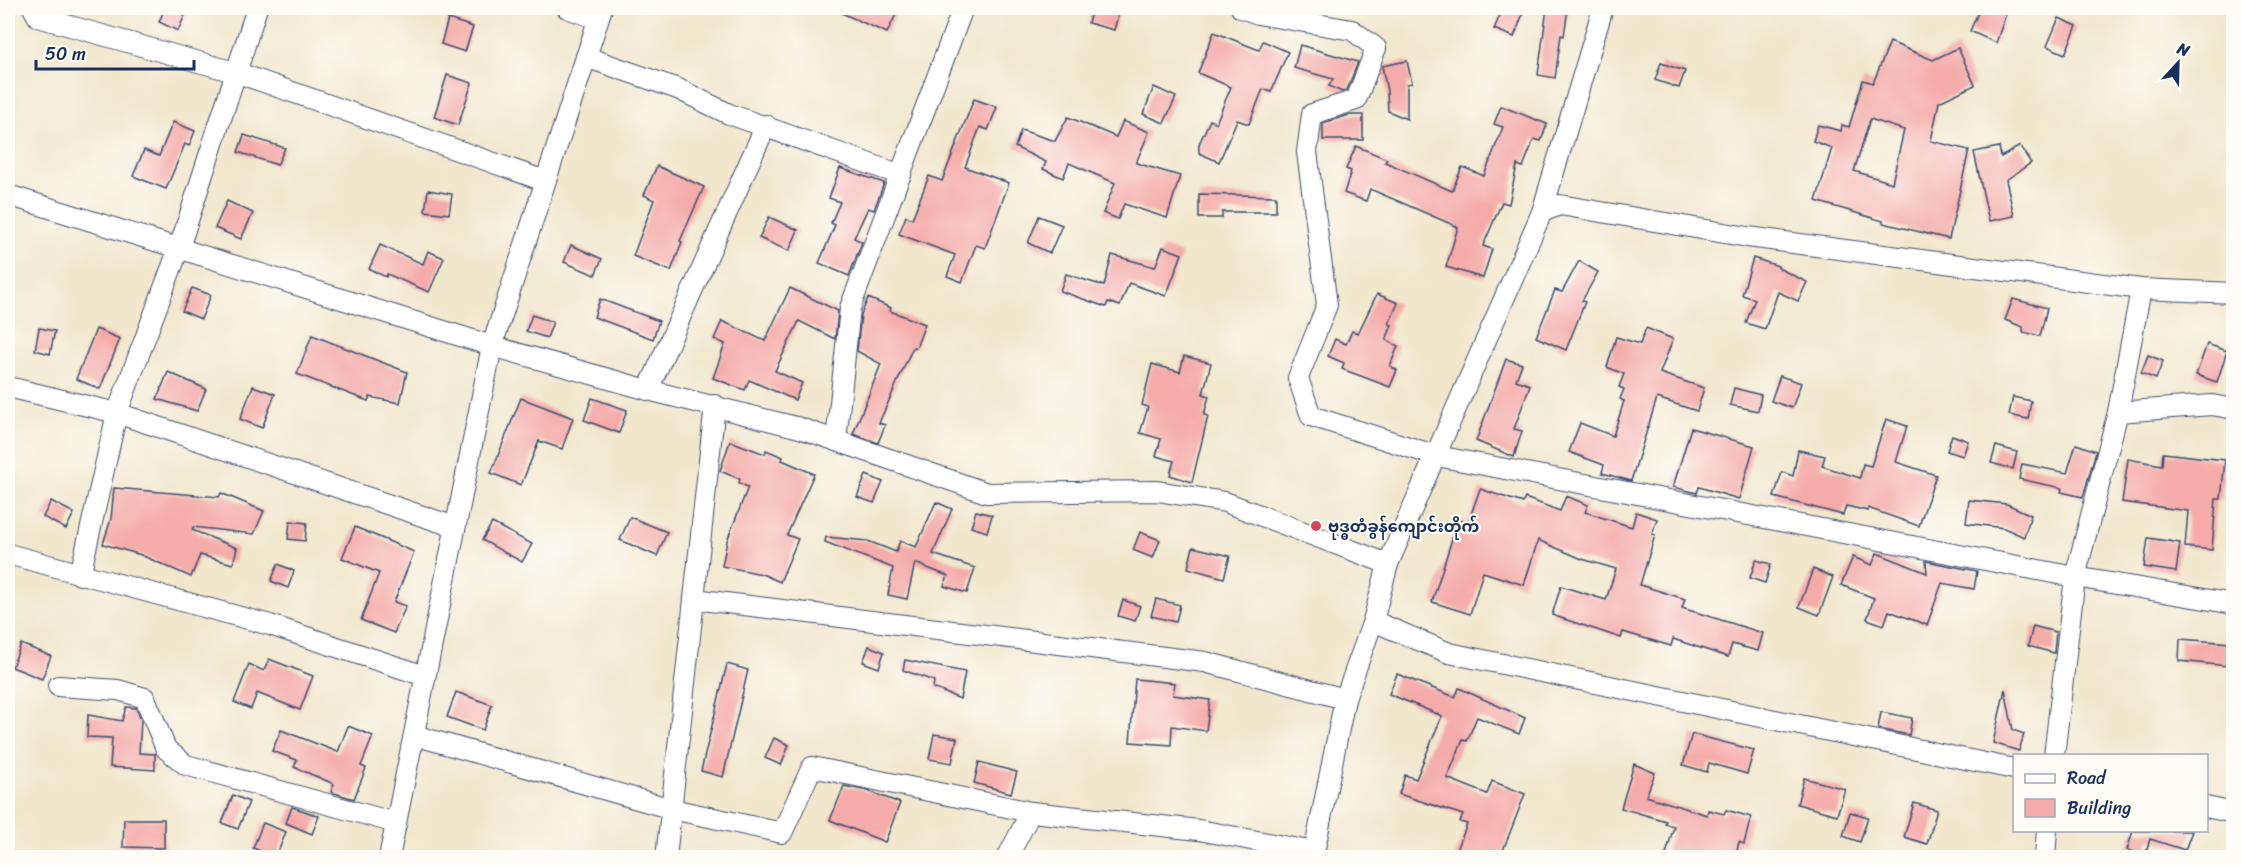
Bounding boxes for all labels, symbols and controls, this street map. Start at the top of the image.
scale bar [36,33,194,71]
north arrow [2148,33,2208,93]
text: N [2172,34,2195,65]
text: 50 m [45,38,86,70]
place label: ဗုဒ္ဓတံခွန်ကျောင်းတိုက် [1328,512,1480,541]
marker: ဗုဒ္ဓတံခွန်ကျောင်းတိုက် [1309,519,1323,533]
legend [2013,754,2208,832]
text: Road [2067,762,2107,794]
text: Building [2067,792,2131,824]

